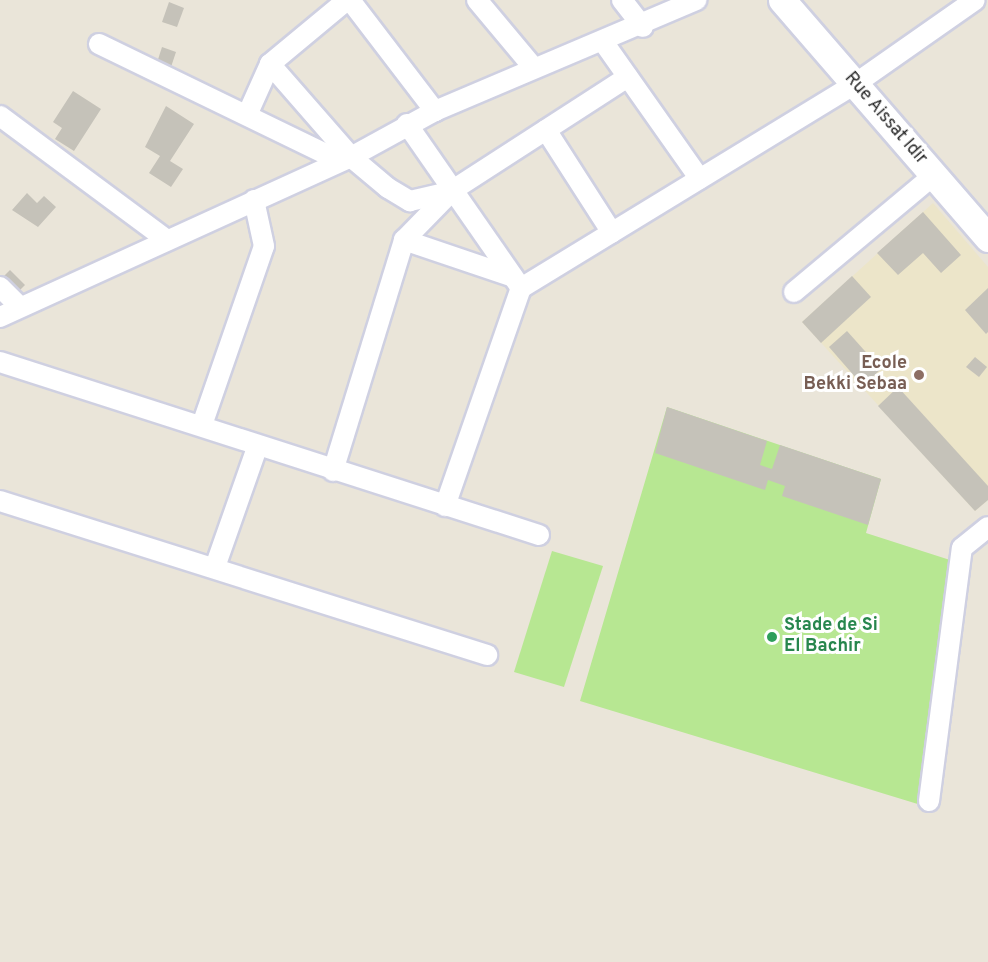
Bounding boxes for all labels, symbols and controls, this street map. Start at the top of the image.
street label: Rue Aissat Idir [839,68,931,170]
place label: Ecole Bekki Sebaa [803,354,907,397]
marker: Ecole Bekki Sebaa [912,368,926,382]
place label: Stade de Si El Bachir [784,616,878,658]
marker: Stade de Si El Bachir [765,630,779,644]

